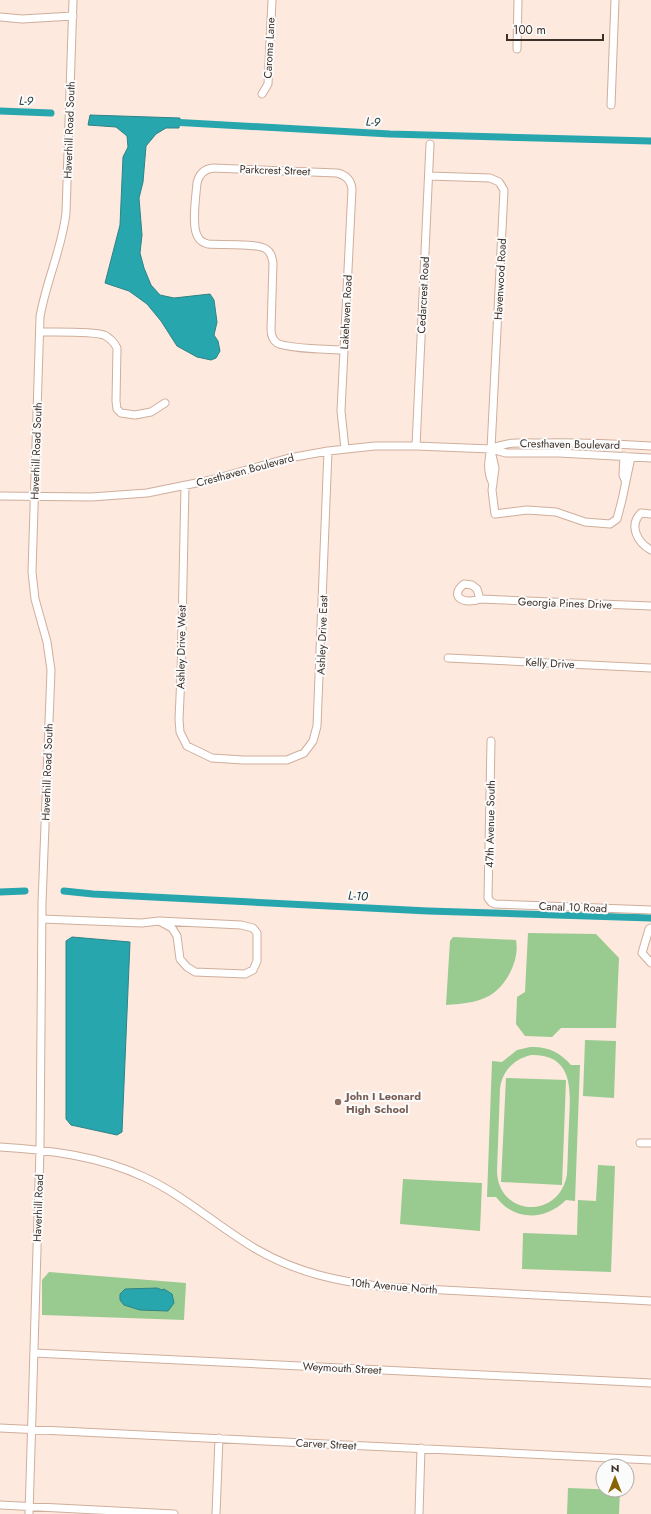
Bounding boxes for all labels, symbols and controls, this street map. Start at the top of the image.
scale bar [507,16,603,42]
street label: Caroma Lane [259,17,279,79]
text: 100 m [513,21,546,39]
street label: Haverhill Road South [59,81,79,179]
water label: L-9 [18,92,34,110]
water label: L-9 [365,113,381,131]
street label: Parkcrest Street [239,161,311,179]
street label: Havenwood Road [490,238,510,320]
street label: Cedarcrest Road [413,256,433,334]
street label: Lakehaven Road [336,274,356,350]
street label: Haverhill Road South [26,402,46,500]
street label: Cresthaven Boulevard [520,435,620,453]
street label: Cresthaven Boulevard [194,449,296,491]
street label: Georgia Pines Drive [518,593,613,613]
street label: Ashley Drive East [313,594,331,675]
street label: Ashley Drive West [172,604,190,689]
street label: Kelly Drive [525,654,575,672]
street label: Haverhill Road South [37,723,57,821]
street label: 47th Avenue South [481,780,499,868]
water label: L-10 [348,886,368,906]
street label: Canal 10 Road [539,898,607,916]
place label: John I Leonard High School [344,1088,421,1117]
marker: John I Leonard High School [333,1097,343,1107]
street label: Haverhill Road [29,1174,47,1242]
street label: 10th Avenue North [350,1274,438,1298]
street label: Weymouth Street [302,1358,382,1378]
street label: Carver Street [295,1434,357,1454]
north arrow [595,1458,635,1498]
text: N [611,1460,619,1476]

